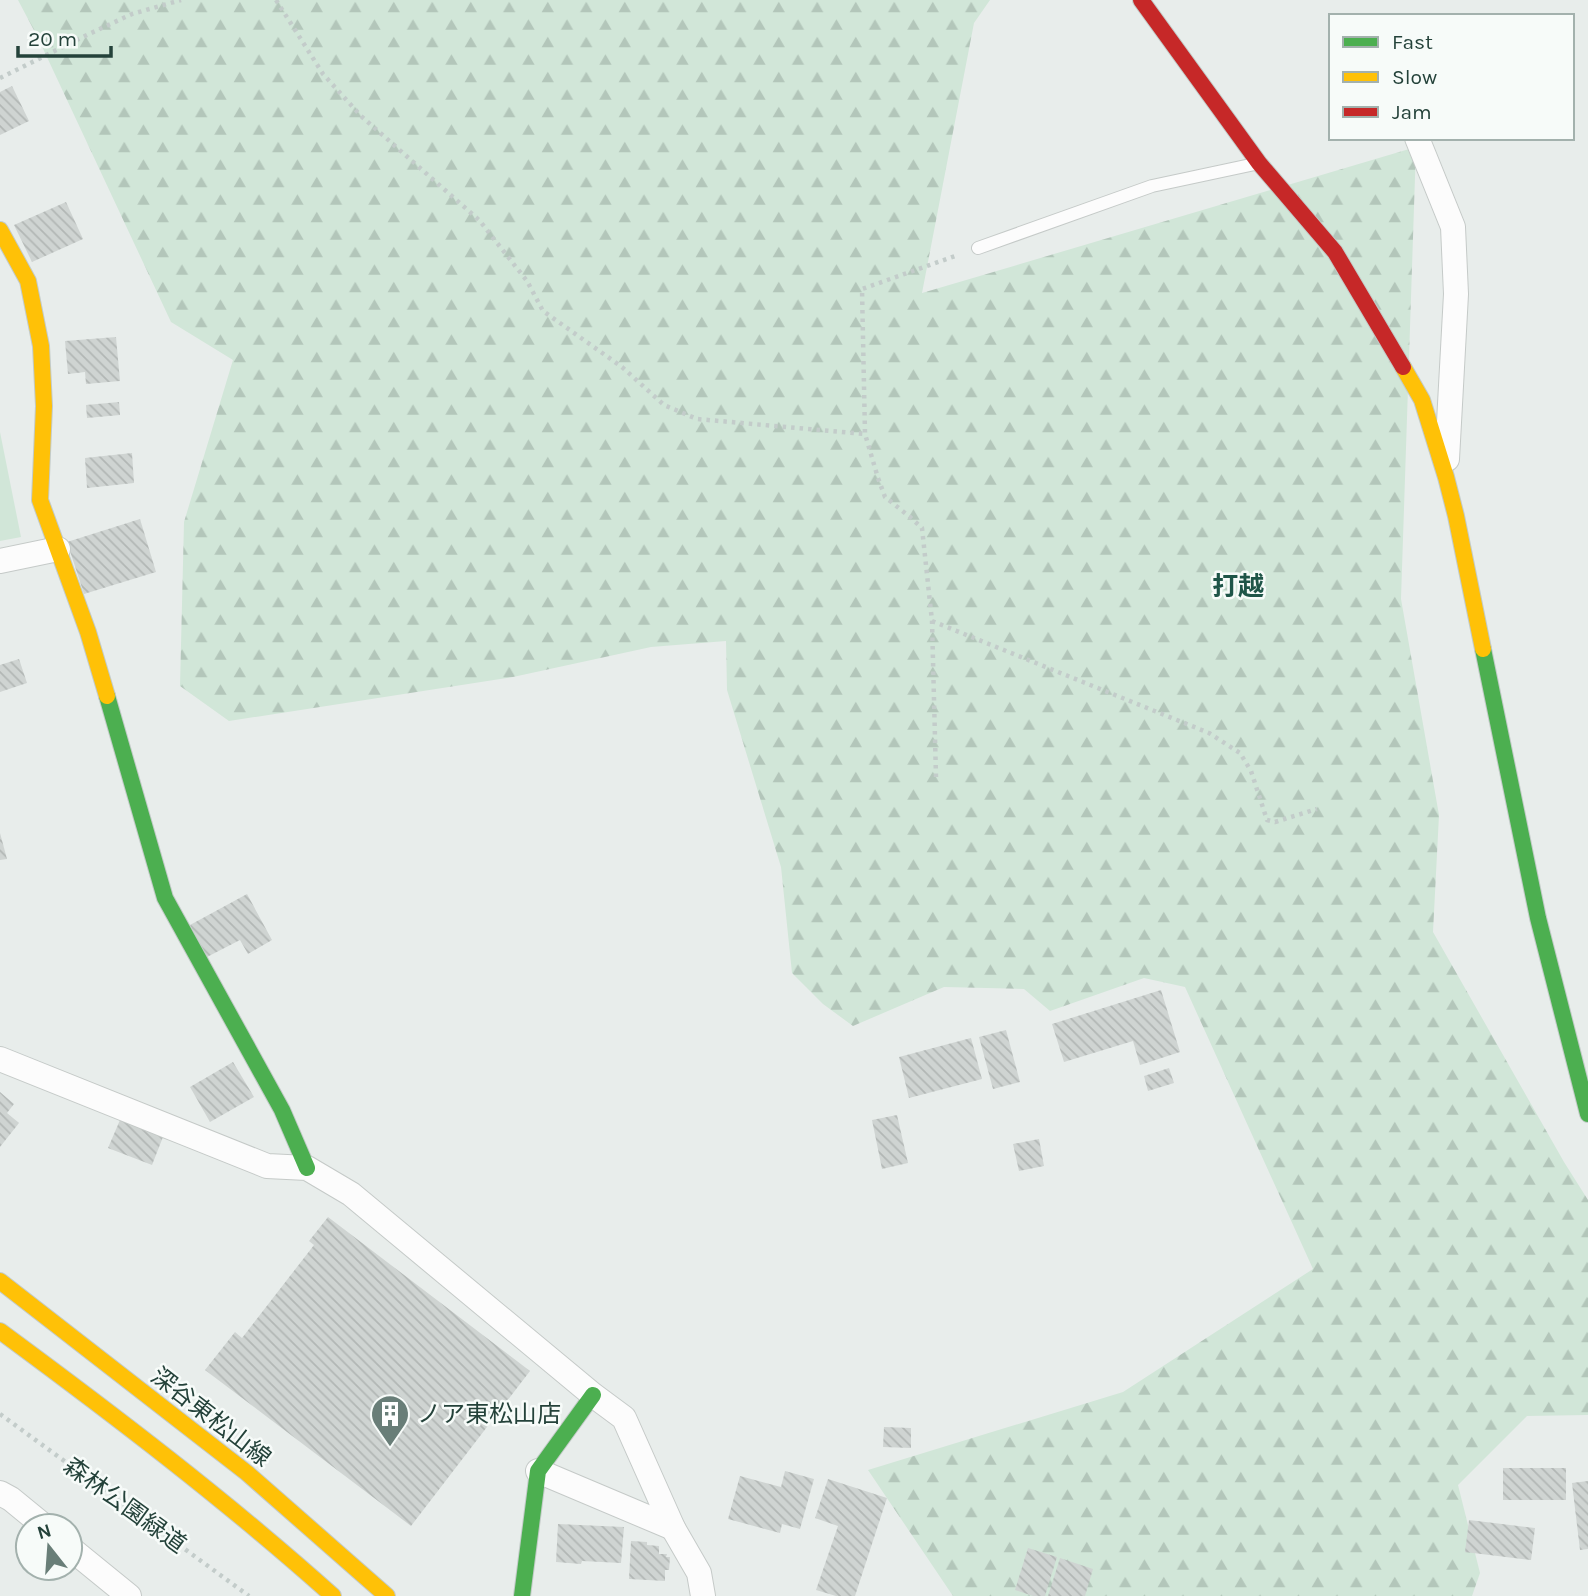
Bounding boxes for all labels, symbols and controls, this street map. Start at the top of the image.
scale bar [18,14,110,58]
legend [1329,14,1574,140]
text: 20 m [28,27,77,51]
text: Fast [1392,30,1433,54]
text: Slow [1392,65,1437,89]
text: Jam [1392,100,1432,124]
district label: 打越 [1212,571,1264,602]
street label: 深谷東松山線 [146,1362,276,1472]
building icon: ノア東松山店 [369,1393,411,1448]
place label: ノア東松山店 [417,1400,561,1428]
street label: 森林公園緑道 [59,1451,191,1559]
north arrow [14,1512,84,1582]
text: N [35,1519,54,1544]

